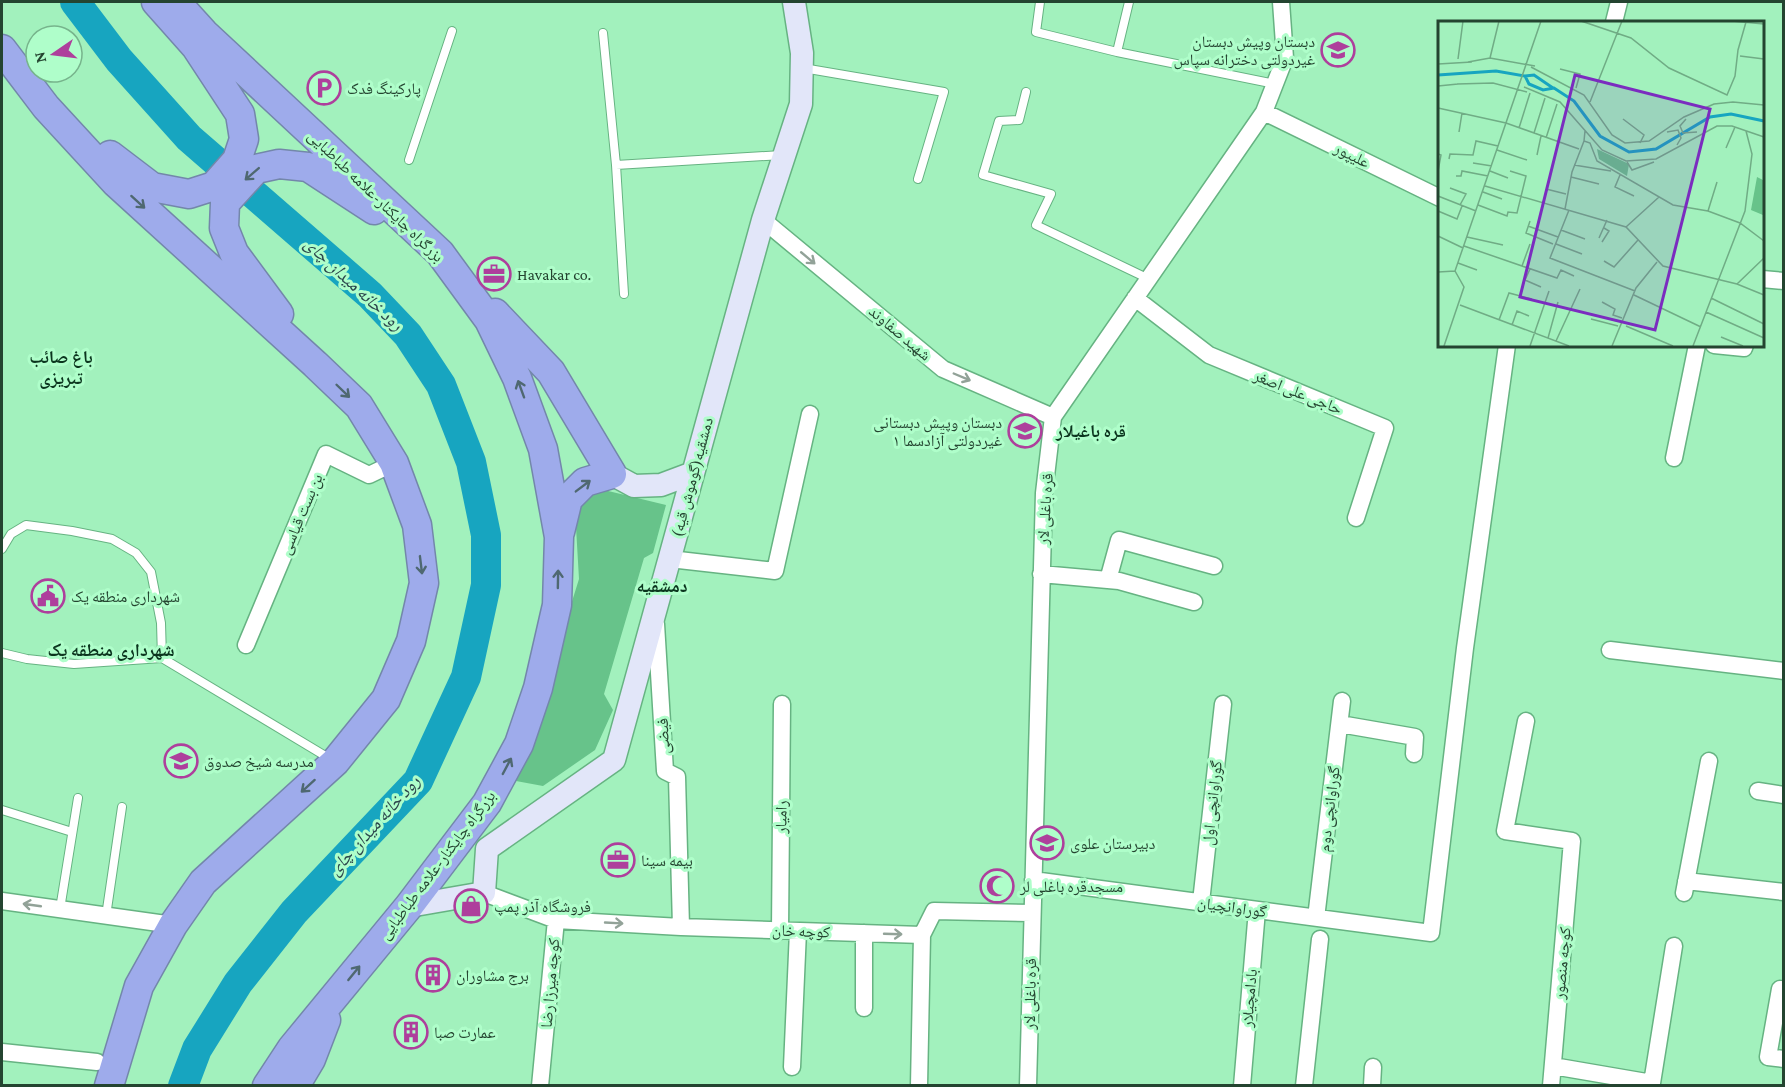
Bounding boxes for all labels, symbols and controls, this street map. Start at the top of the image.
inset map [1438,21,1764,346]
north arrow [24,24,84,84]
school or university icon: دبستان وپیش دبستان غیردولتی دخترانه سپاس [1320,32,1356,68]
place label: دبستان وپیش دبستان غیردولتی دخترانه سپاس [1173,33,1315,70]
text: N [30,50,49,65]
parking icon: پارکینگ فدک [306,70,342,106]
place label: پارکینگ فدک [347,80,421,98]
street label: بزرگراه چایکنار-علامه طباطبایی [303,127,447,267]
street label: علیپور [1330,139,1372,172]
one-way arrow [245,167,261,181]
one-way arrow [130,195,145,209]
water label: رود خانه میدان چای [300,233,407,335]
one-way arrow [800,251,816,264]
office icon: Havakar co. [476,256,512,292]
place label: Havakar co. [517,266,591,283]
street label: شهید صفاوند [865,302,934,364]
district label: باغ صائب تبریزی [29,347,93,389]
street label: حاجی علی اصغر [1250,366,1345,419]
one-way arrow [952,372,970,383]
one-way arrow [515,381,526,399]
one-way arrow [336,384,351,398]
school or university icon: دبستان وپیش دبستانی غیردولتی آزادسما ۱ [1007,413,1043,449]
place label: دبستان وپیش دبستانی غیردولتی آزادسما ۱ [873,414,1002,451]
street label: دمشقیه(گوموش قیه) [668,415,718,539]
district label: قره باغیلار [1055,421,1126,442]
street label: بن بست قیاسی [276,471,327,558]
street label: قره باغلی لار [1034,473,1058,546]
one-way arrow [575,480,591,493]
one-way arrow [416,554,427,574]
one-way arrow [552,570,563,590]
district label: دمشقیه [636,576,688,596]
public building icon: شهرداری منطقه یک [30,578,66,614]
place label: شهرداری منطقه یک [71,588,180,607]
district label: شهرداری منطقه یک [47,640,175,661]
street label: فیضی [654,718,674,754]
school or university icon: مدرسه شیخ صدوق [163,743,199,779]
place label: مدرسه شیخ صدوق [204,753,314,772]
one-way arrow [501,758,513,775]
street label: گوراوانچی اول [1199,759,1227,847]
street label: گوراوانچی دوم [1315,765,1345,853]
water label: رود خانه میدان چای [324,771,425,880]
one-way arrow [301,779,316,793]
street label: بزرگراه چایکنار-علامه طباطبایی [376,787,500,944]
street label: رامیار [772,800,791,835]
school or university icon: دبیرستان علوی [1029,825,1065,861]
place label: دبیرستان علوی [1070,835,1155,854]
office icon: بیمه سینا [600,842,636,878]
place label: بیمه سینا [641,852,693,869]
mosque icon: مسجدقره باغلی لر [979,868,1015,904]
place label: مسجدقره باغلی لر [1019,878,1123,897]
shop icon: فروشگاه آذر پمپ [453,888,489,924]
street label: گوراوانچیان [1196,894,1268,922]
place label: فروشگاه آذر پمپ [494,898,591,916]
one-way arrow [23,900,43,911]
one-way arrow [604,918,624,929]
street label: کوچه خان [772,921,831,943]
street label: کوچه منصور [1550,926,1575,1001]
one-way arrow [882,928,902,940]
street label: کوچه میرزا رضا [538,937,563,1029]
building icon: برج مشاوران [415,957,451,993]
street label: قره باغلی لار [1021,958,1041,1031]
one-way arrow [348,965,361,981]
place label: برج مشاوران [456,967,529,986]
street label: بادامچیلار [1238,968,1261,1029]
building icon: عمارت صبا [393,1014,429,1050]
place label: عمارت صبا [434,1024,496,1042]

